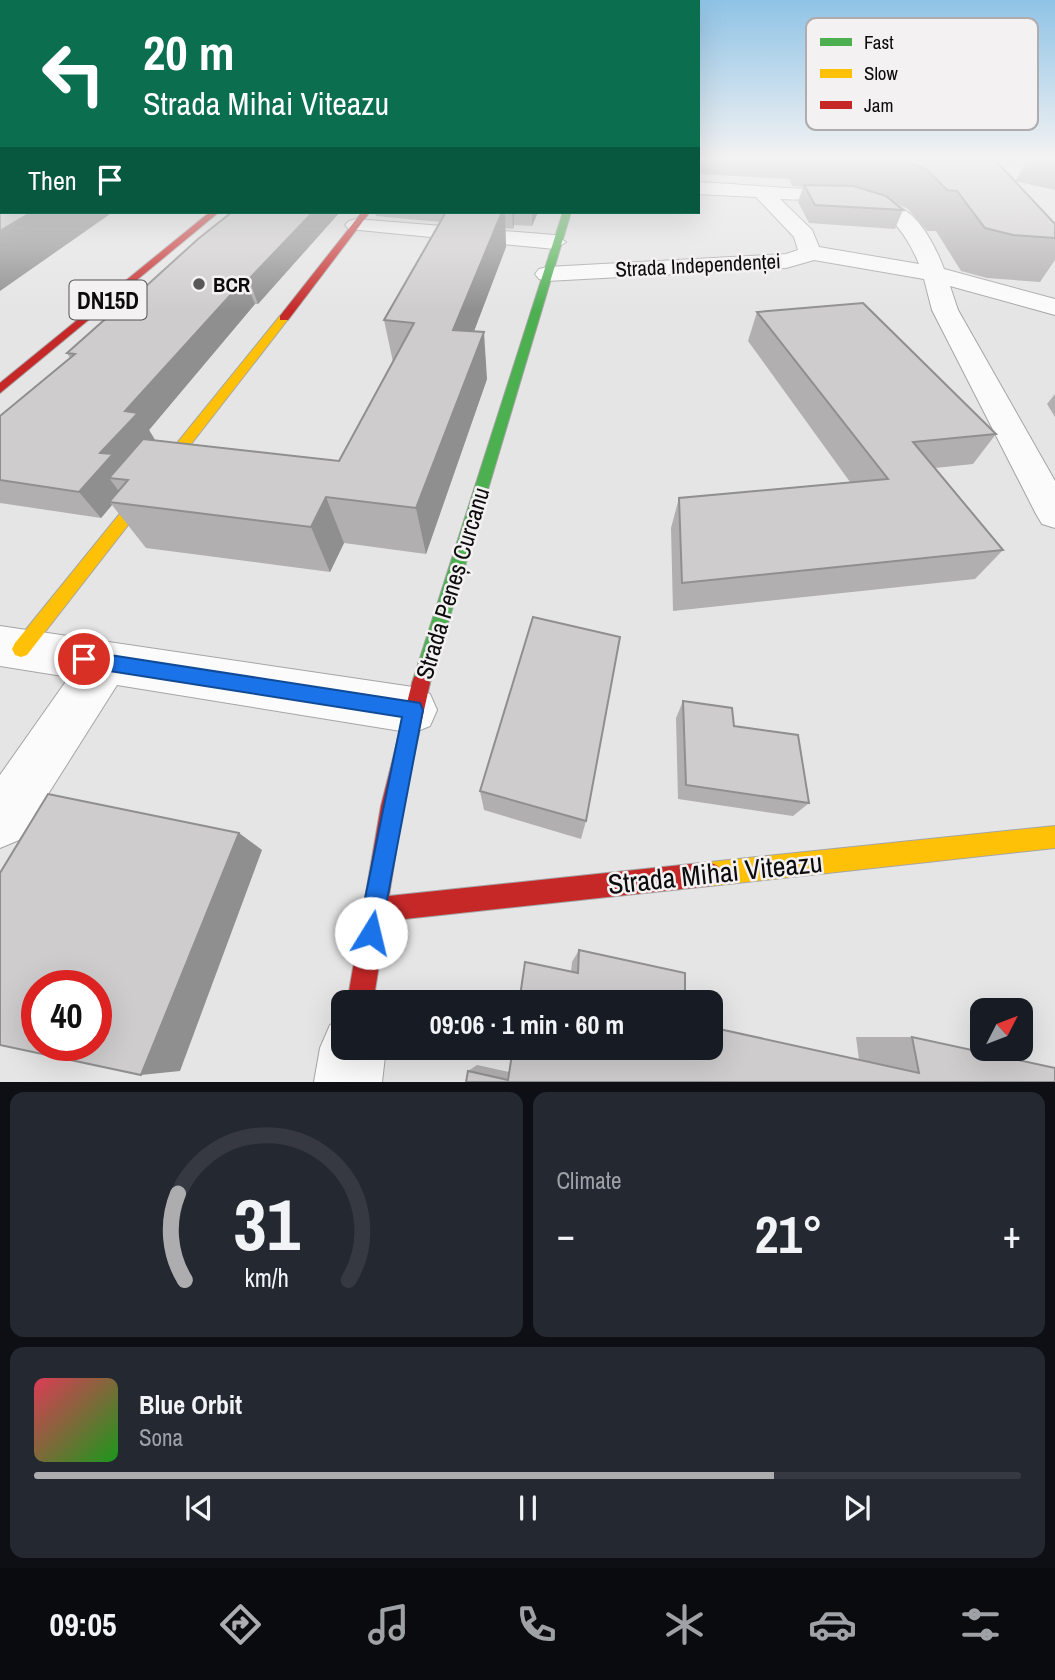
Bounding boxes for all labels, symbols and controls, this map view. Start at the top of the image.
legend [806,18,1038,130]
text: 20 m [143,19,235,85]
icon: left [28,28,119,119]
text: Fast [864,29,894,55]
text: Slow [864,60,899,86]
text: Strada Mihai Viteazu [143,82,389,125]
text: Jam [864,92,893,118]
icon: arrive [91,161,129,199]
text: Then [28,163,77,198]
street label: Strada Independenței [615,246,781,284]
place label: BCR [213,270,251,299]
marker: BCR [191,276,207,292]
road number: DN15D [70,280,146,320]
street label: Strada Peneș Curcanu [408,483,496,683]
pin [54,629,114,689]
icon: arrive [65,640,103,678]
street label: Strada Mihai Viteazu [606,843,824,903]
position arrow [334,896,408,970]
speed limit sign: 40 [21,970,112,1061]
north arrow [970,998,1032,1060]
map controls [970,998,1033,1061]
text: 09:06 · 1 min · 60 m [430,1007,624,1042]
text: Climate [557,1165,621,1196]
text: 31 [233,1176,300,1274]
text: 21° [755,1199,823,1269]
text: − [557,1209,575,1260]
text: + [1003,1209,1021,1260]
text: km/h [244,1261,288,1295]
text: Blue Orbit [139,1387,242,1422]
text: Sona [139,1422,183,1453]
icon: previous [180,1489,218,1527]
icon: pause [509,1489,547,1527]
icon: next [838,1489,876,1527]
icon: directions [216,1600,265,1649]
icon: music [364,1600,413,1649]
icon: phone [512,1600,561,1649]
icon: climate [660,1600,709,1649]
icon: car [808,1600,857,1649]
icon: filters [956,1600,1005,1649]
text: 09:05 [50,1603,117,1646]

